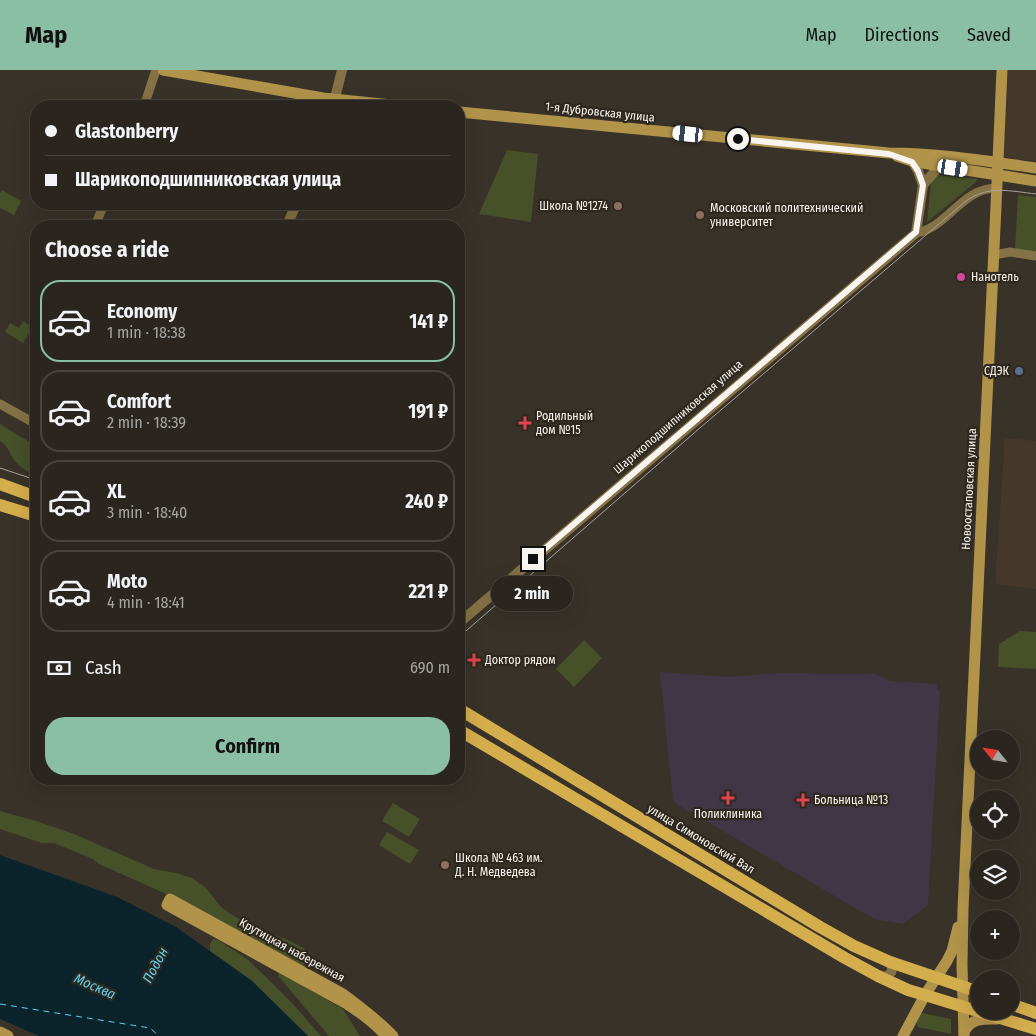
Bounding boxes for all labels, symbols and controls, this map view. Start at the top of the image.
text: Map [25,21,67,49]
text: Map [805,24,837,46]
text: Directions [865,24,939,46]
text: Saved [967,24,1011,46]
street label: 1-я Дубровская улица [545,99,655,125]
text: Glastonberry [75,120,178,143]
car [672,125,703,143]
route start [727,128,749,150]
car [937,158,968,178]
text: Шарикоподшипниковская улица [75,168,341,191]
place label: Школа №1274 [539,199,608,213]
marker: Школа №1274 [612,200,624,212]
place label: Московский политехнический университет [710,201,863,229]
marker: Московский политехнический университет [694,209,706,221]
text: Choose a ride [45,236,169,263]
place label: Нанотель [971,270,1019,284]
marker: Нанотель [955,271,967,283]
icon: car [47,299,92,344]
text: Economy [107,300,177,323]
text: 141 ₽ [409,310,448,333]
text: 1 min · 18:38 [107,323,186,342]
street label: Шарикоподшипниковская улица [611,357,745,477]
place label: СДЭК [984,364,1010,378]
marker: СДЭК [1013,365,1025,377]
icon: car [47,389,92,434]
text: Comfort [107,390,171,413]
text: 191 ₽ [408,400,448,423]
place label: Родильный дом №15 [536,409,593,437]
text: 2 min · 18:39 [107,413,186,432]
marker: Родильный дом №15 [518,416,532,430]
street label: Новоостаповская улица [959,428,979,550]
icon: car [47,479,92,524]
text: XL [107,480,126,503]
text: 240 ₽ [405,490,448,513]
text: 3 min · 18:40 [107,503,187,522]
route end [522,548,544,570]
icon: car [47,569,92,614]
text: Moto [107,570,147,593]
callout: 2 min [492,576,574,612]
text: 221 ₽ [408,580,448,603]
text: 2 min [514,584,550,603]
text: 4 min · 18:41 [107,593,185,612]
marker: Доктор рядом [467,653,481,667]
place label: Доктор рядом [484,653,556,667]
icon: cash [45,654,73,682]
text: Cash [85,656,122,679]
text: 690 m [410,658,450,677]
button: Confirm [45,717,450,775]
north arrow [970,730,1020,780]
map controls [970,730,1020,1020]
button: locate [970,790,1020,840]
marker: Поликлиника [721,791,735,805]
marker: Больница №13 [796,793,810,807]
place label: Больница №13 [814,793,888,807]
street label: улица Симоновский Вал [645,801,757,877]
place label: Поликлиника [694,807,762,821]
button: layers [970,850,1020,900]
place label: Школа № 463 им. Д. Н. Медведева [454,851,543,879]
marker: Школа № 463 им. Д. Н. Медведева [439,859,451,871]
button: + [970,910,1020,960]
street label: Крутицкая набережная [237,915,347,985]
water label: Подон [139,945,172,986]
water label: Москва [71,970,118,1003]
button: − [970,970,1020,1020]

